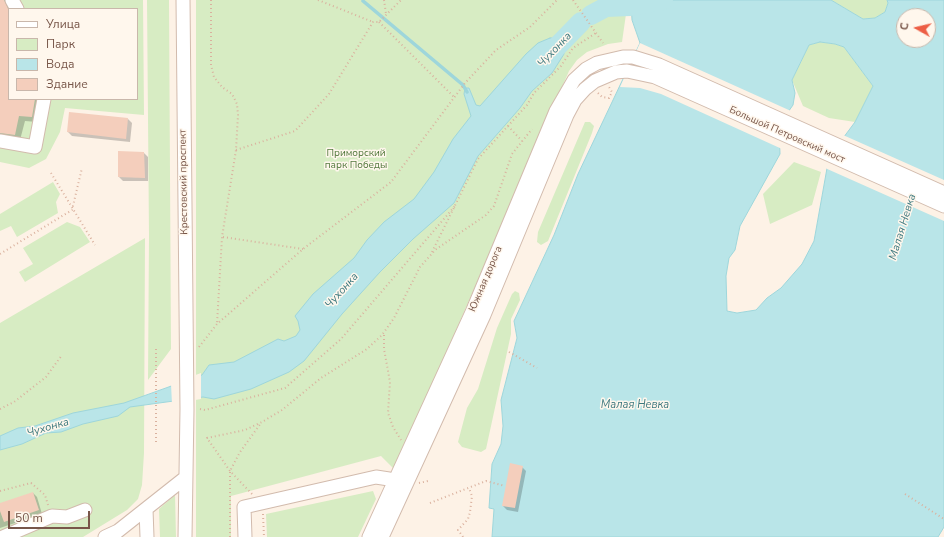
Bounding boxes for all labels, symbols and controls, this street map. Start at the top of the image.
legend [8,8,138,100]
north arrow [896,8,936,48]
text: Улица [46,16,80,32]
text: С [897,22,913,31]
water label: Чухонка [535,30,575,70]
text: Парк [46,36,75,52]
text: Вода [46,56,74,72]
text: Здание [46,76,88,92]
street label: Большой Петровский мост [727,104,847,166]
street label: Крестовский проспект [177,129,191,235]
park label: Приморский парк Победы [325,148,387,172]
water label: Малая Невка [887,192,919,262]
street label: Южная дорога [467,244,505,314]
water label: Чухонка [323,270,361,312]
water label: Малая Невка [601,398,669,412]
water label: Чухонка [25,416,71,440]
scale bar [10,503,92,529]
text: 50 m [15,510,43,526]

